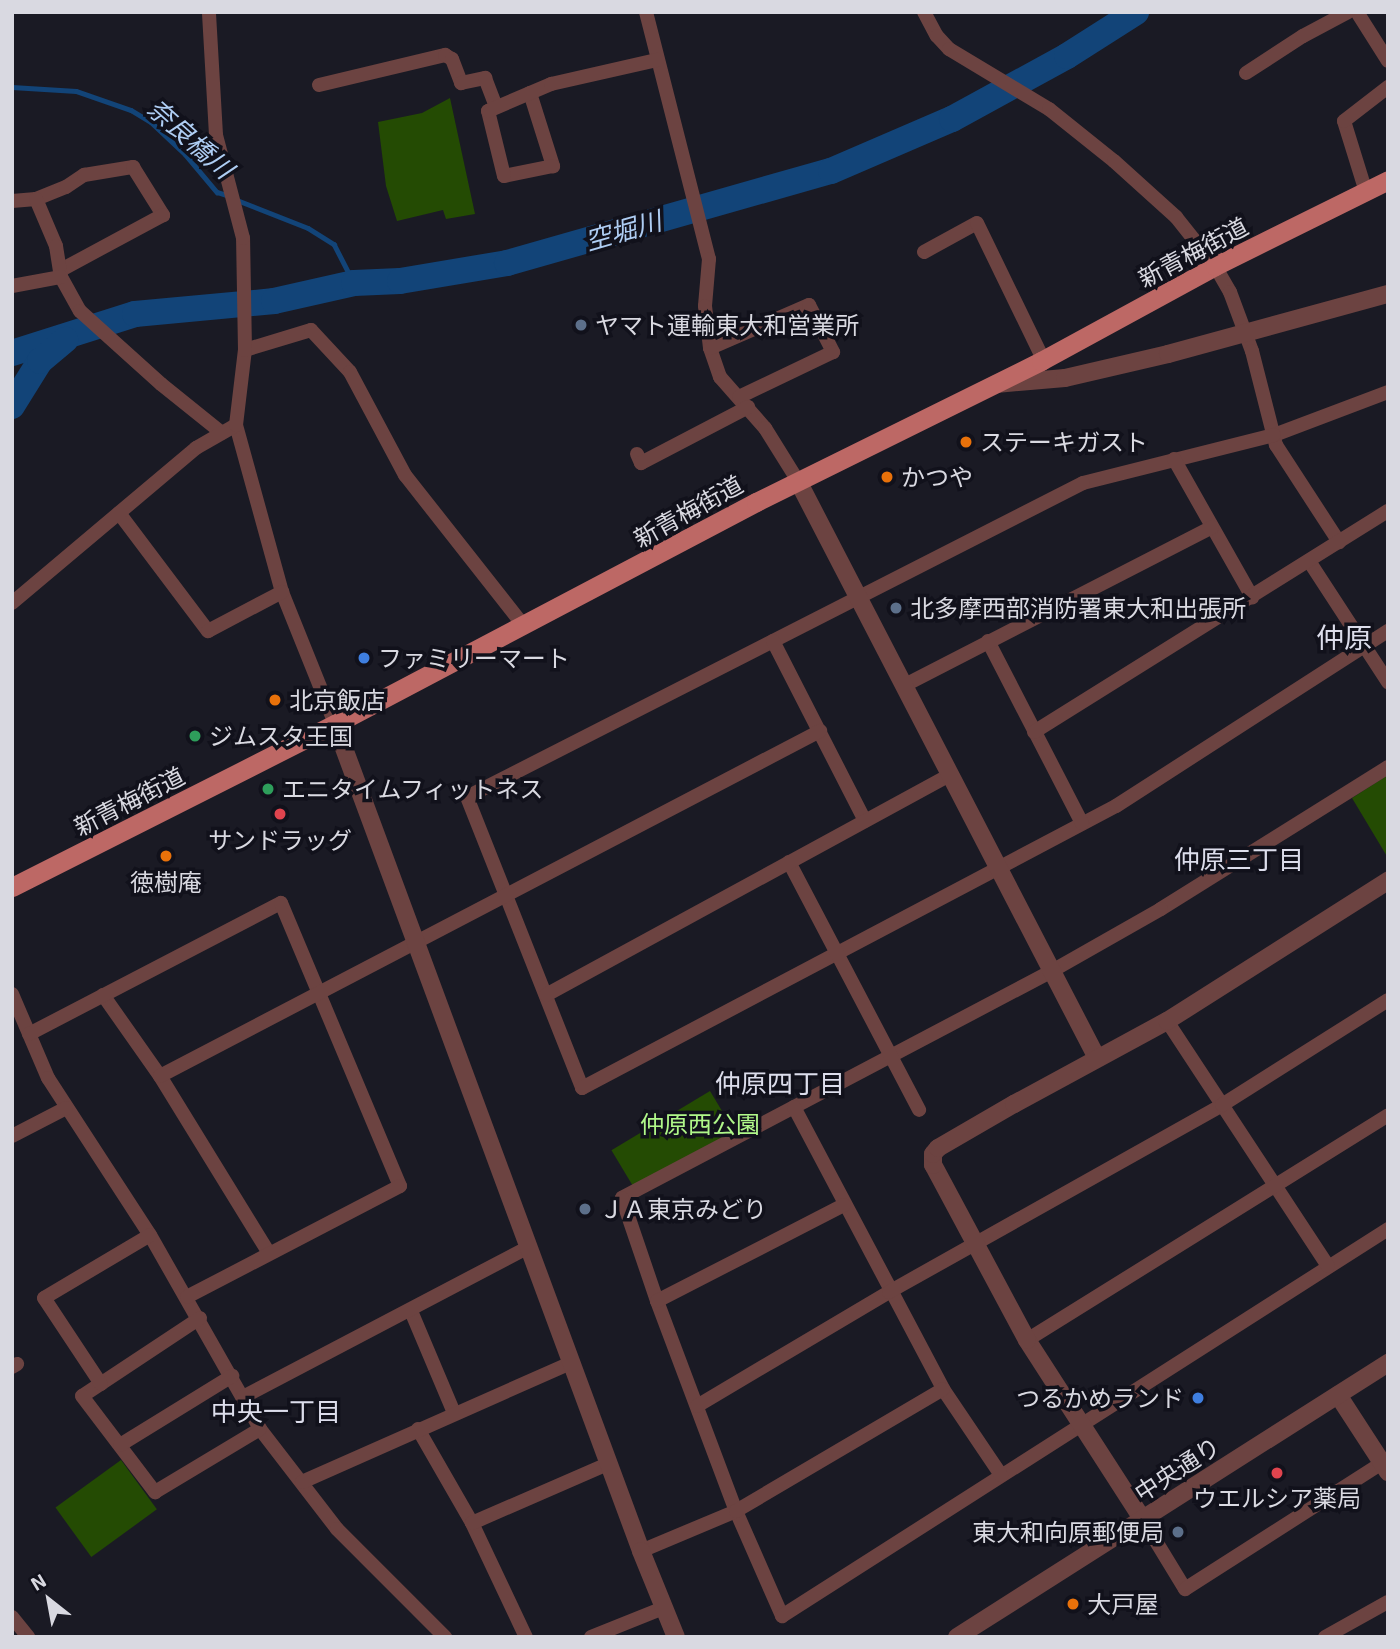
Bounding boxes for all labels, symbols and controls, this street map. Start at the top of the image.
water label: 奈良橋川 [142,92,240,184]
water label: 空堀川 [581,204,665,256]
street label: 新青梅街道 [1133,211,1253,293]
place label: ヤマト運輸東大和営業所 [595,311,859,339]
marker: ヤマト運輸東大和営業所 [573,317,589,333]
place label: ステーキガスト [980,428,1148,456]
marker: ステーキガスト [958,434,974,450]
place label: かつや [901,463,973,491]
street label: 新青梅街道 [629,469,747,553]
marker: かつや [879,469,895,485]
place label: 北多摩西部消防署東大和出張所 [910,594,1246,622]
marker: 北多摩西部消防署東大和出張所 [888,600,904,616]
district label: 仲原 [1316,620,1372,654]
place label: ファミリーマート [378,644,570,672]
marker: ファミリーマート [356,650,372,666]
place label: 北京飯店 [289,686,385,714]
marker: 北京飯店 [267,692,283,708]
place label: ジムスタ王国 [209,722,353,750]
marker: ジムスタ王国 [187,728,203,744]
street label: 新青梅街道 [69,761,189,841]
place label: エニタイムフィットネス [282,775,546,803]
marker: エニタイムフィットネス [260,781,276,797]
marker: サンドラッグ [272,806,288,822]
place label: サンドラッグ [208,826,352,854]
district label: 仲原三丁目 [1174,843,1304,875]
marker: 徳樹庵 [158,848,174,864]
place label: 徳樹庵 [130,868,202,896]
district label: 仲原四丁目 [715,1067,845,1099]
park label: 仲原西公園 [640,1110,760,1138]
place label: ＪＡ東京みどり [599,1195,767,1223]
marker: ＪＡ東京みどり [577,1201,593,1217]
place label: つるかめランド [1016,1384,1184,1412]
marker: つるかめランド [1190,1390,1206,1406]
district label: 中央一丁目 [211,1395,341,1427]
street label: 中央通り [1129,1431,1225,1507]
marker: ウエルシア薬局 [1269,1465,1285,1481]
place label: ウエルシア薬局 [1193,1484,1361,1512]
place label: 東大和向原郵便局 [972,1518,1164,1546]
marker: 東大和向原郵便局 [1170,1524,1186,1540]
north arrow [14,1565,84,1635]
text: N [26,1568,50,1595]
place label: 大戸屋 [1087,1590,1159,1618]
marker: 大戸屋 [1065,1596,1081,1612]

